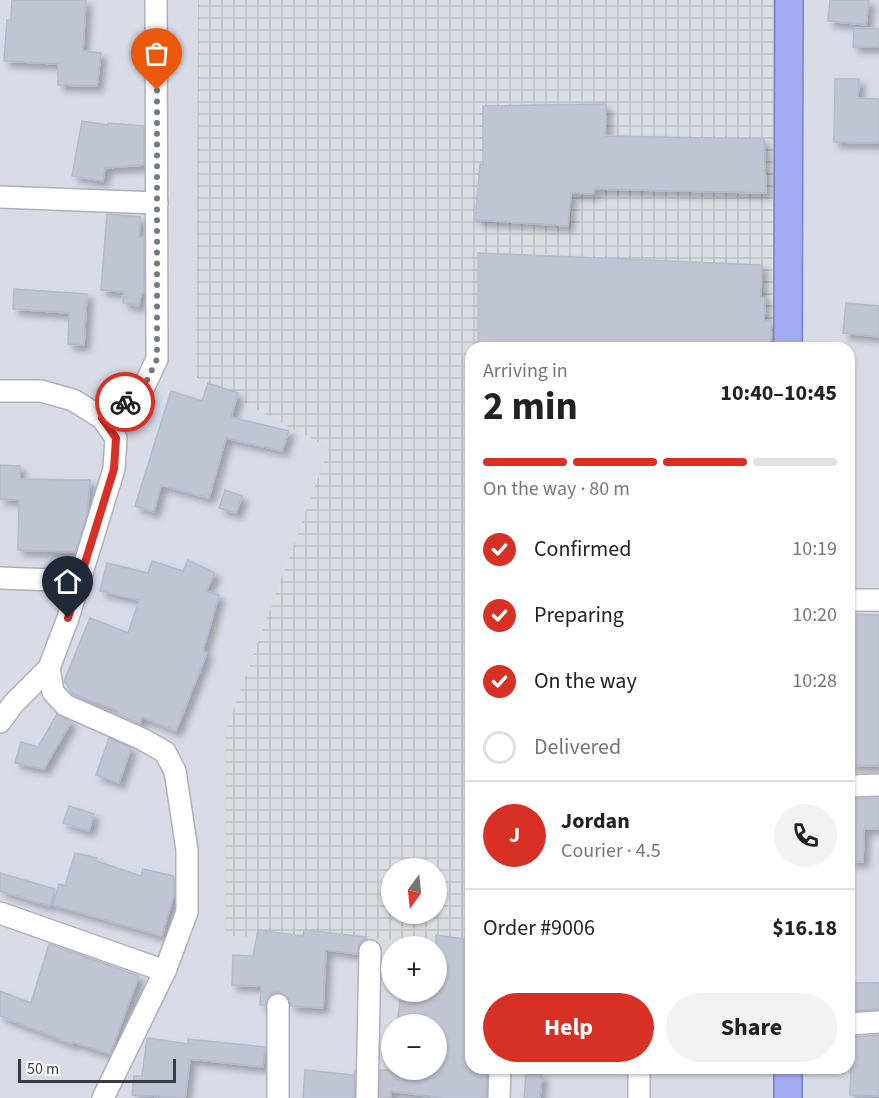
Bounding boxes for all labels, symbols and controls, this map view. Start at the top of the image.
pin [131,28,182,90]
icon: bag [140,37,173,70]
text: Arriving in [483,357,568,385]
courier [95,372,155,432]
text: 10:40–10:45 [720,377,837,409]
text: 2 min [483,379,578,435]
icon: bike [109,386,142,419]
text: On the way · 80 m [483,475,630,503]
icon: check [483,533,516,566]
text: Confirmed [534,533,631,565]
text: 10:19 [792,535,837,563]
pin [42,556,93,618]
icon: home [51,565,84,598]
icon: check [483,599,516,632]
text: Preparing [534,599,624,631]
text: 10:20 [792,601,837,629]
icon: check [483,665,516,698]
text: On the way [534,665,637,697]
text: 10:28 [792,667,837,695]
text: Delivered [534,731,621,763]
button: phone [774,804,837,867]
text: Jordan [561,805,630,837]
text: J [509,819,520,851]
text: Courier · 4.5 [561,837,661,865]
north arrow [381,858,447,924]
map controls [381,858,447,1080]
text: Order #9006 [483,912,595,944]
text: $16.18 [772,912,837,944]
button: + [381,936,447,1002]
button: Help [483,993,654,1062]
button: Share [666,993,837,1062]
button: − [381,1014,447,1080]
scale bar [18,1056,176,1084]
text: 50 m [27,1058,59,1080]

